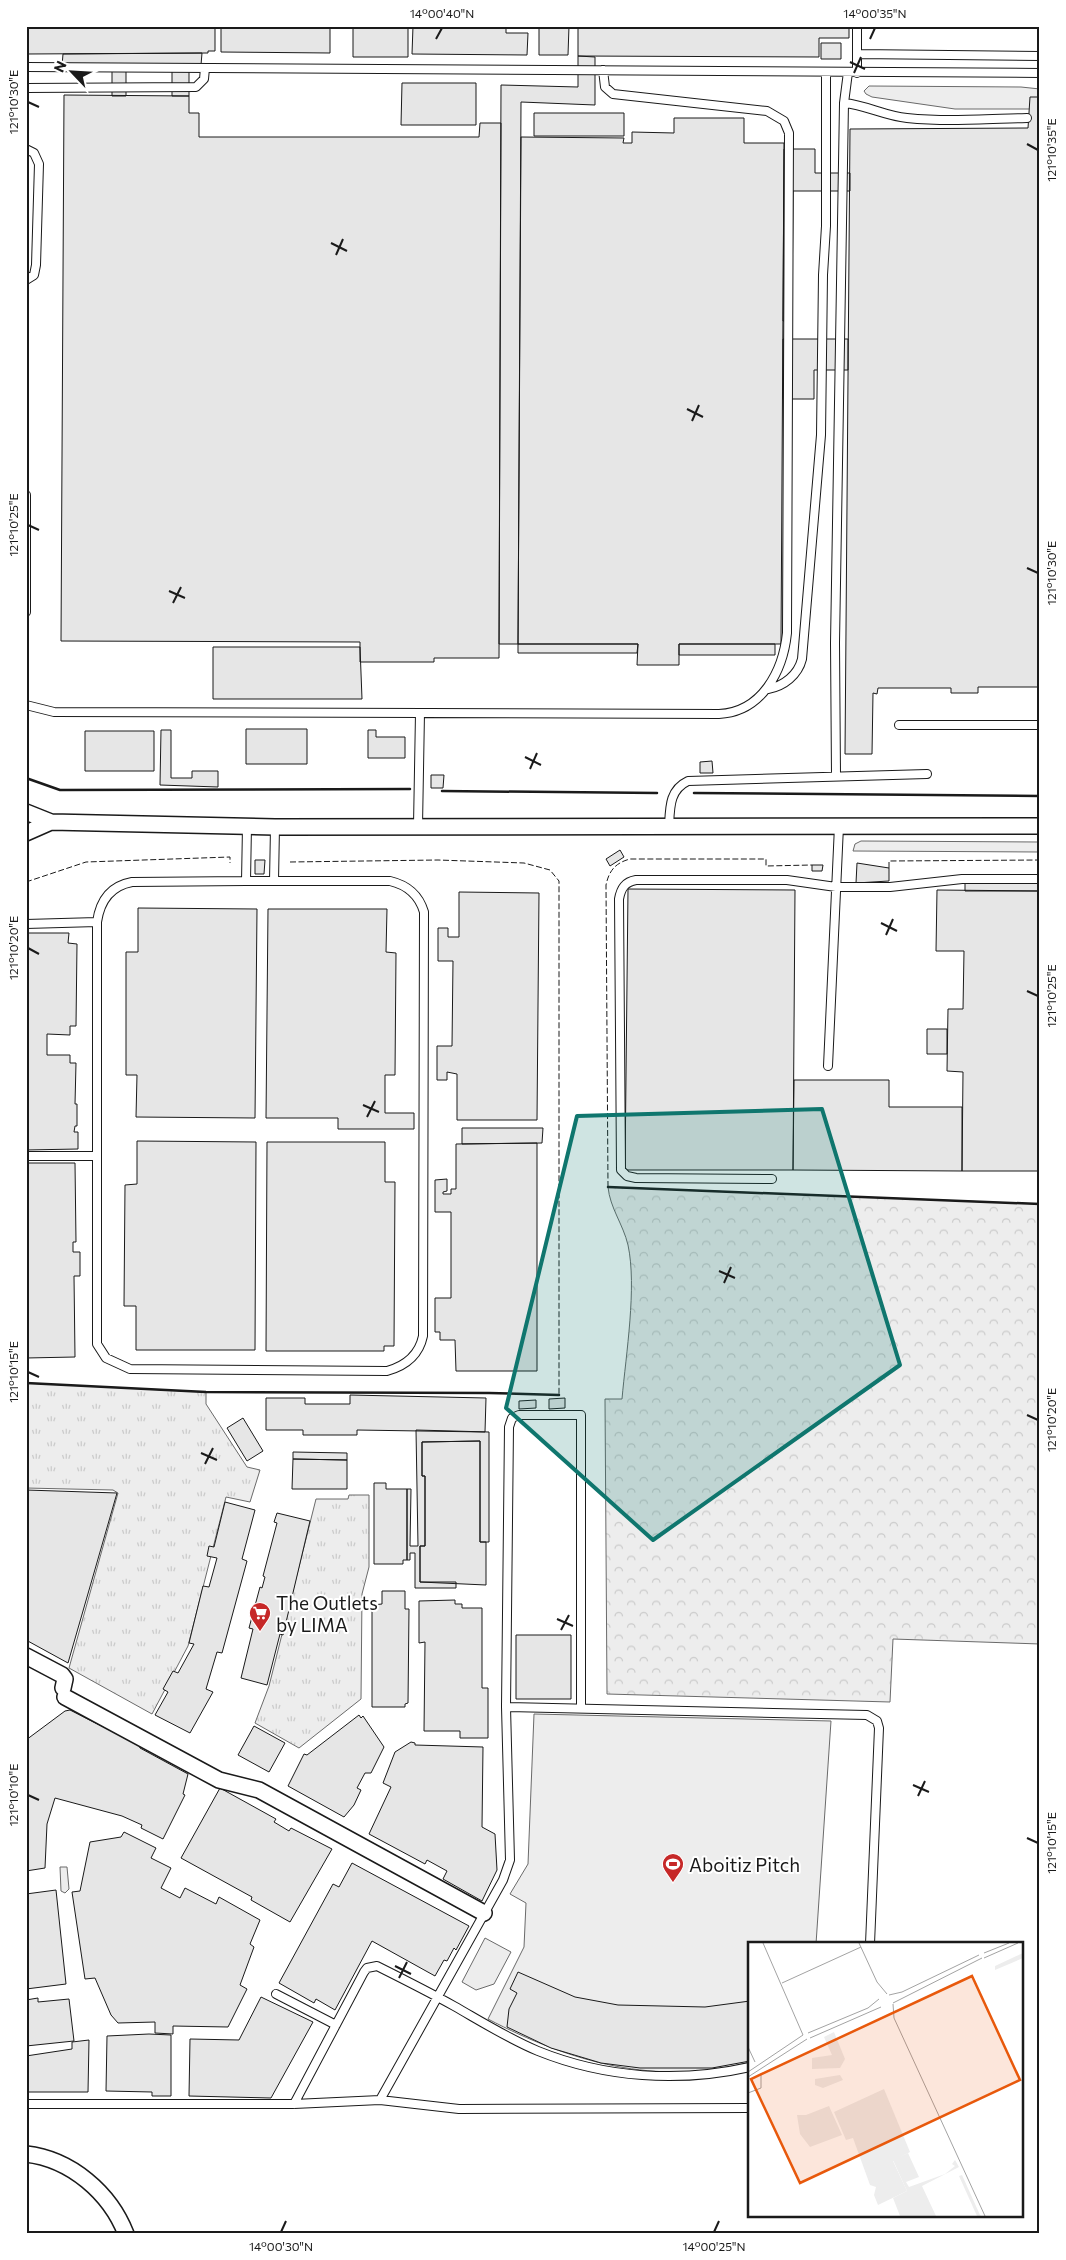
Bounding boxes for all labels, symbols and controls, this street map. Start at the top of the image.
text: 14°00'40"N [410,6,474,20]
text: 14°00'35"N [843,6,907,20]
north arrow [48,48,98,98]
text: N [50,58,70,75]
text: 121°10'30"E [6,70,20,134]
text: 121°10'35"E [1044,118,1058,182]
text: 121°10'25"E [6,493,20,557]
text: 121°10'30"E [1044,541,1058,605]
text: 121°10'20"E [6,916,20,980]
text: 121°10'25"E [1044,964,1058,1028]
text: 121°10'15"E [6,1341,20,1403]
text: 121°10'20"E [1044,1388,1058,1452]
place label: The Outlets by LIMA [276,1591,378,1636]
supermarket icon: The Outlets by LIMA [248,1601,272,1632]
text: 121°10'10"E [6,1764,20,1826]
text: 121°10'15"E [1044,1812,1058,1874]
sports icon: Aboitiz Pitch [661,1852,685,1883]
place label: Aboitiz Pitch [689,1853,800,1876]
inset map [748,1942,1024,2218]
text: 14°00'30"N [249,2239,313,2253]
text: 14°00'25"N [682,2239,746,2253]

